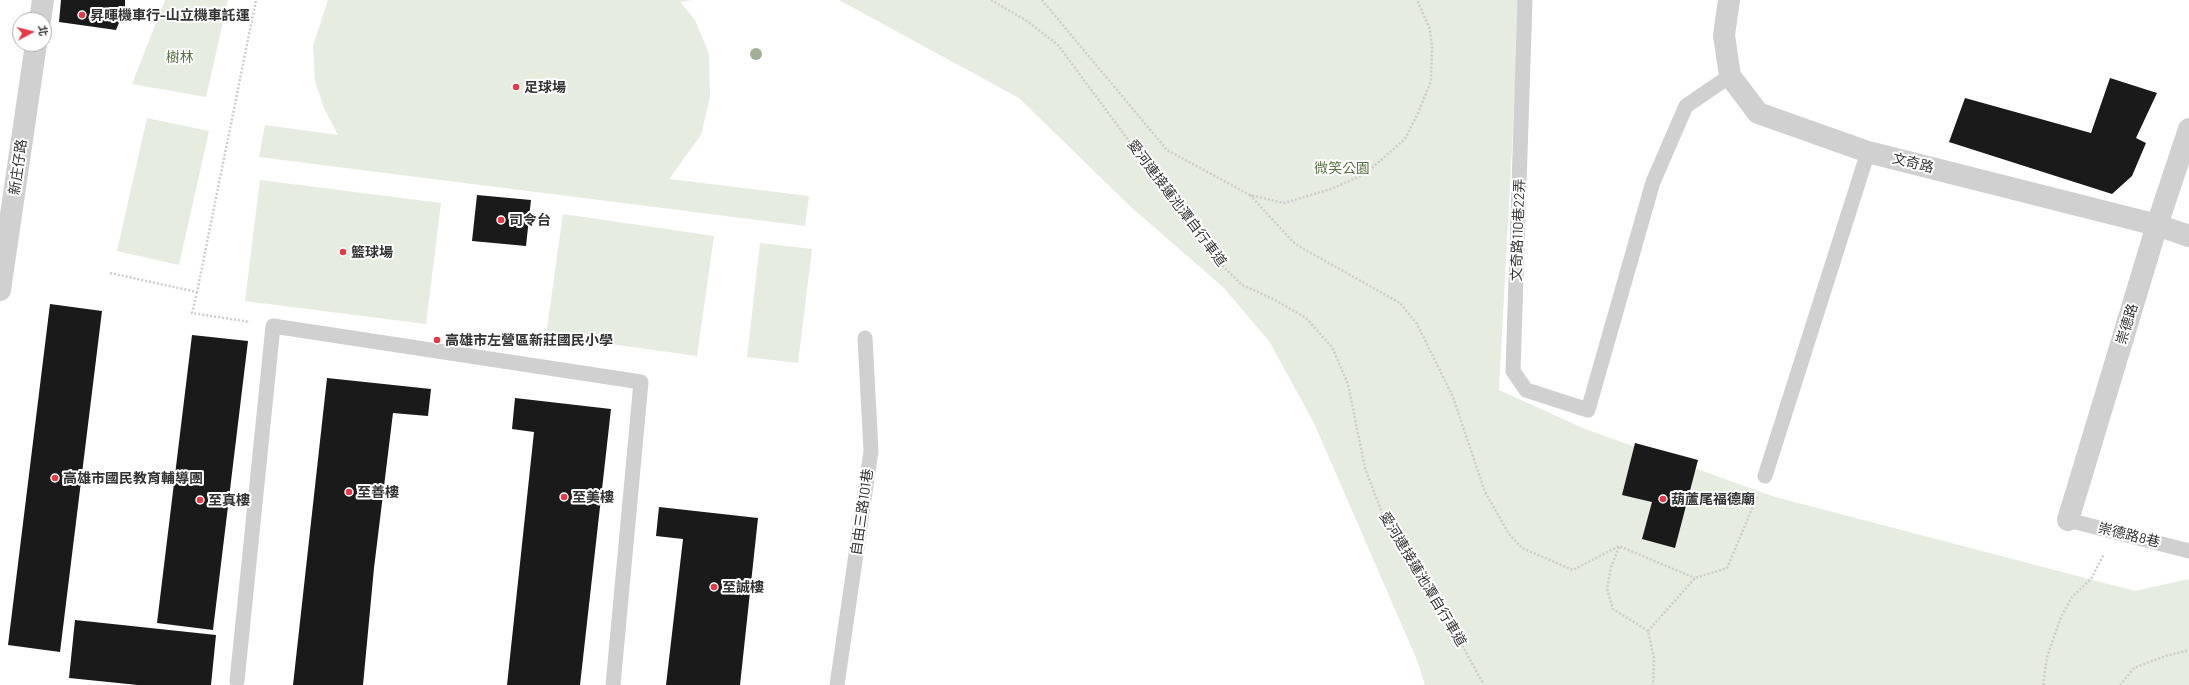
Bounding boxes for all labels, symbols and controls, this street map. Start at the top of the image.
place label: 昇暉機車行-山立機車託運 [90,7,250,23]
marker: 昇暉機車行-山立機車託運 [77,10,87,20]
north arrow [12,12,52,52]
text: 北 [36,24,51,37]
park label: 樹林 [166,49,194,65]
place label: 足球場 [524,79,566,95]
marker: 足球場 [511,82,521,92]
street label: 愛河連接蓮池潭自行車道 [1124,136,1230,270]
street label: 新庄仔路 [6,138,30,196]
street label: 文奇路 [1891,150,1935,176]
park label: 微笑公園 [1314,160,1370,176]
street label: 文奇路110巷22弄 [1508,178,1528,282]
place label: 司令台 [509,212,551,228]
marker: 司令台 [496,215,506,225]
place label: 籃球場 [351,244,393,260]
marker: 籃球場 [338,247,348,257]
street label: 崇德路 [2113,301,2141,347]
place label: 高雄市左營區新莊國民小學 [445,332,613,348]
marker: 高雄市左營區新莊國民小學 [432,335,442,345]
street label: 自由三路101巷 [848,468,876,556]
place label: 高雄市國民教育輔導團 [63,470,203,486]
marker: 高雄市國民教育輔導團 [50,473,60,483]
place label: 至善樓 [357,484,399,500]
marker: 至善樓 [344,487,354,497]
place label: 至美樓 [572,489,614,505]
place label: 葫蘆尾福德廟 [1671,491,1755,507]
place label: 至真樓 [208,492,250,508]
marker: 至美樓 [559,492,569,502]
marker: 葫蘆尾福德廟 [1658,494,1668,504]
marker: 至真樓 [195,495,205,505]
street label: 愛河連接蓮池潭自行車道 [1376,509,1470,649]
street label: 崇德路8巷 [2096,519,2162,551]
place label: 至誠樓 [722,579,764,595]
marker: 至誠樓 [709,582,719,592]

